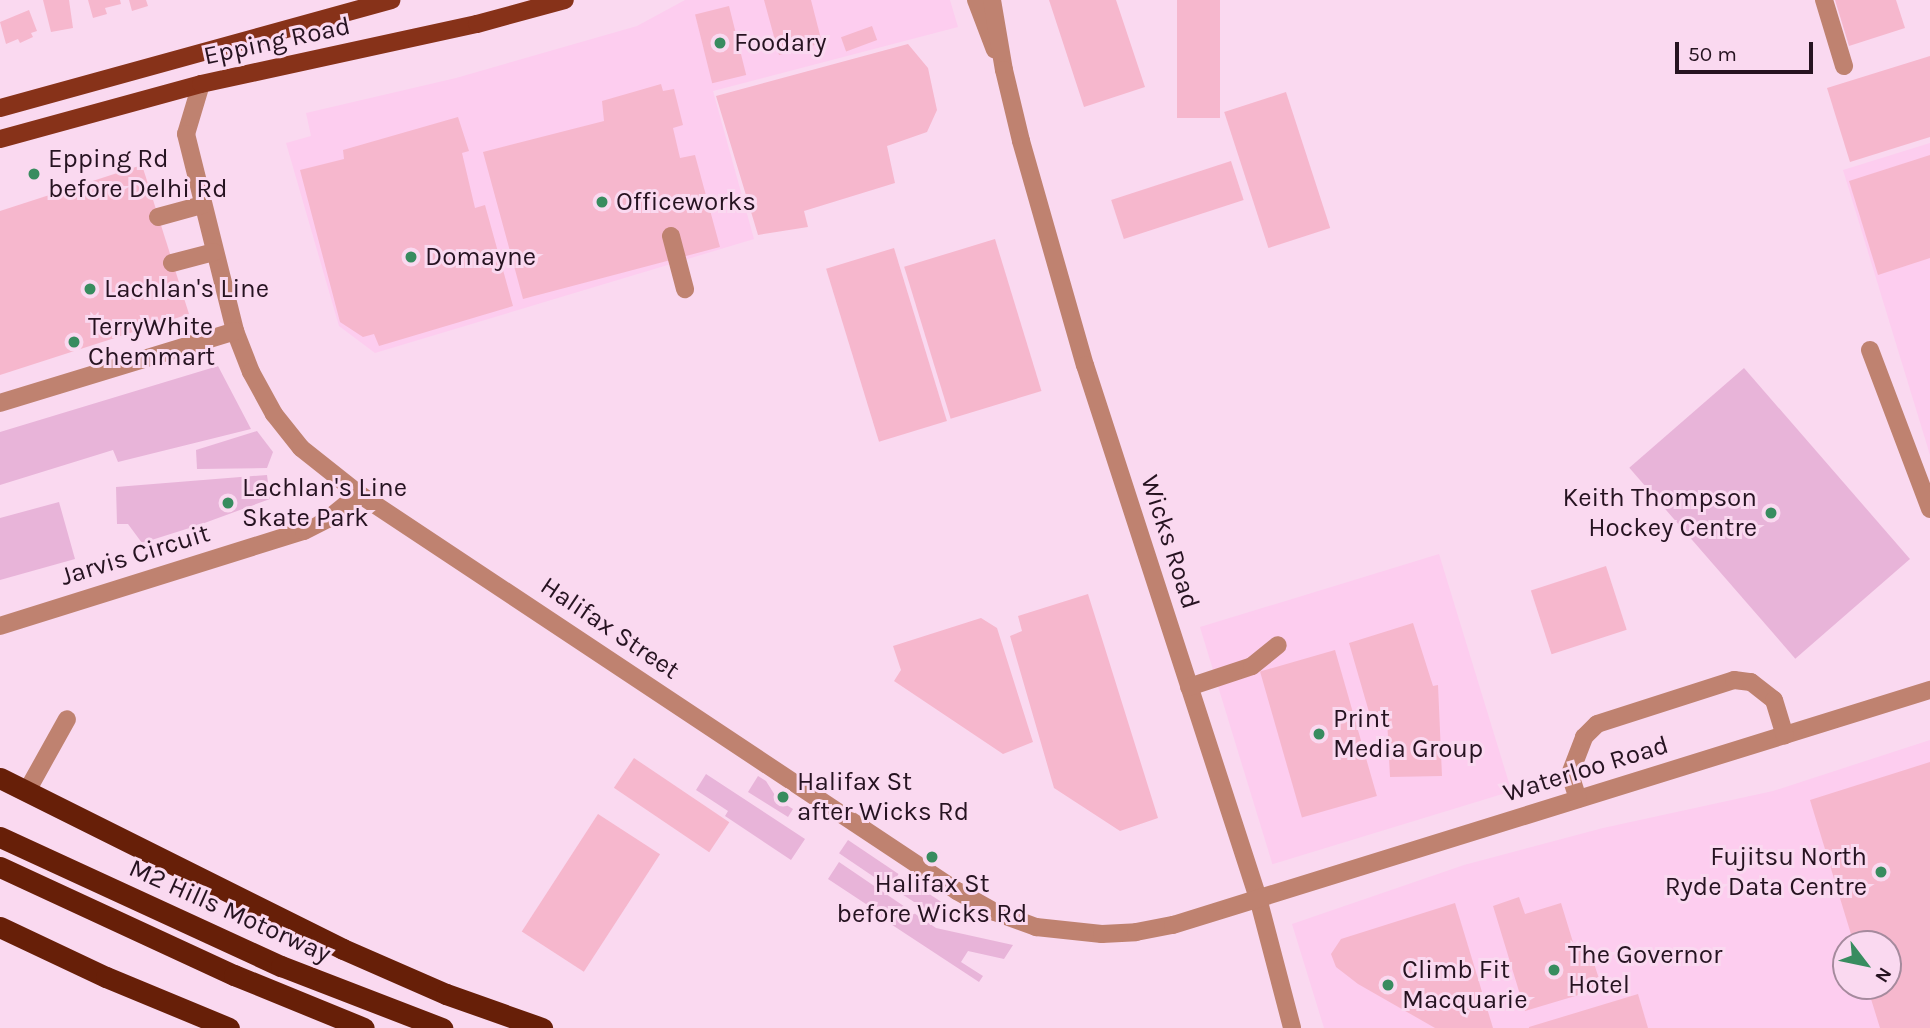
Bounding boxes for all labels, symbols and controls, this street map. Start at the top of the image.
street label: Epping Road [201,10,353,72]
place label: Foodary [734,27,827,59]
scale bar [1678,28,1816,72]
marker: Foodary [712,35,728,51]
text: 50 m [1688,42,1737,66]
place label: Epping Rd before Delhi Rd [48,143,228,204]
marker: Epping Rd before Delhi Rd [26,166,42,182]
place label: Officeworks [616,186,756,218]
marker: Officeworks [594,194,610,210]
place label: Domayne [425,241,536,273]
marker: Domayne [403,249,419,265]
place label: Lachlan's Line [104,273,269,305]
marker: Lachlan's Line [82,281,98,297]
place label: TerryWhite Chemmart [88,311,215,372]
marker: TerryWhite Chemmart [66,334,82,350]
street label: Wicks Road [1134,471,1206,613]
place label: Lachlan's Line Skate Park [242,472,407,534]
place label: Keith Thompson Hockey Centre [1562,482,1757,544]
marker: Lachlan's Line Skate Park [220,495,236,511]
marker: Keith Thompson Hockey Centre [1763,505,1779,521]
street label: Jarvis Circuit [57,517,213,593]
street label: Halifax Street [535,570,685,686]
place label: Print Media Group [1333,703,1483,764]
marker: Print Media Group [1311,726,1327,742]
street label: Waterloo Road [1500,729,1672,809]
place label: Halifax St after Wicks Rd [797,766,969,828]
marker: Halifax St after Wicks Rd [775,789,791,805]
place label: Fujitsu North Ryde Data Centre [1665,841,1867,903]
marker: Halifax St before Wicks Rd [924,849,940,865]
street label: M2 Hills Motorway [124,852,336,970]
marker: Fujitsu North Ryde Data Centre [1873,864,1889,880]
place label: Halifax St before Wicks Rd [836,868,1028,930]
north arrow [1832,930,1902,1000]
place label: The Governor Hotel [1568,939,1722,1000]
place label: Climb Fit Macquarie [1402,954,1528,1016]
marker: The Governor Hotel [1546,962,1562,978]
text: N [1870,963,1896,987]
marker: Climb Fit Macquarie [1380,977,1396,993]

